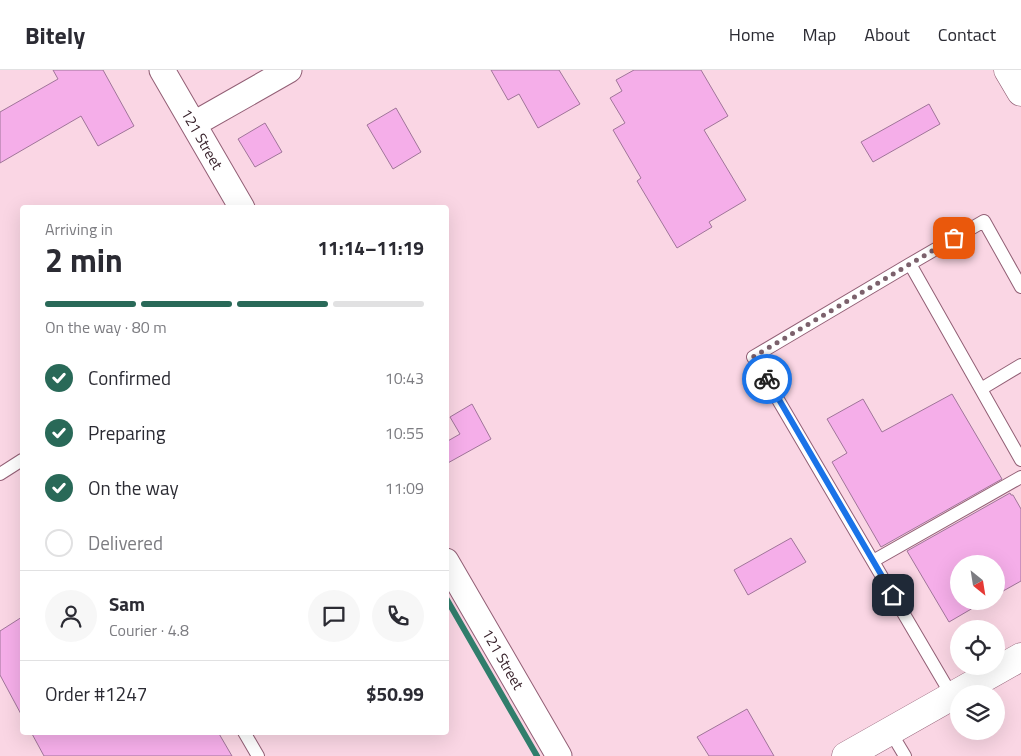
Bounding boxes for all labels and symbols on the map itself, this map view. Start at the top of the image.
street label: 121 Street [175,104,229,174]
pin [933,217,975,259]
courier [742,354,792,404]
north arrow [950,555,1005,610]
pin [872,574,914,616]
street label: 121 Street [476,624,530,694]

